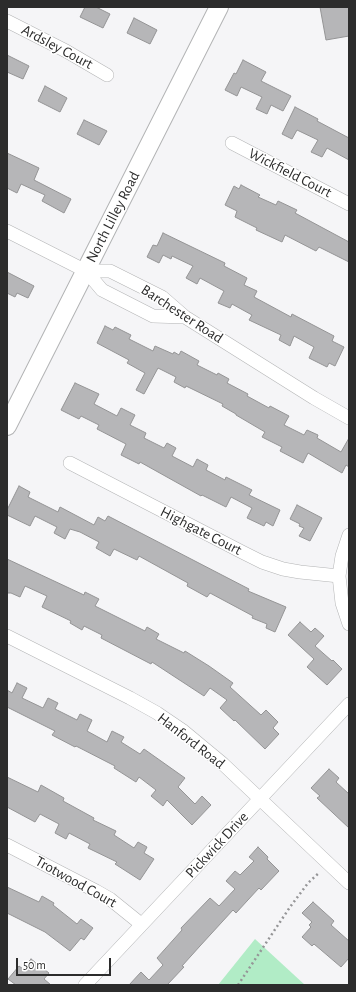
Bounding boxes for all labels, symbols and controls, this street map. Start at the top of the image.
street label: Ardsley Court [18,21,96,73]
street label: Wickfield Court [245,144,335,202]
street label: North Lilley Road [82,168,144,266]
street label: Barchester Road [138,281,226,347]
street label: Highgate Court [157,503,245,559]
street label: Hanford Road [154,709,228,773]
street label: Pickwick Drive [182,808,252,882]
street label: Trotwood Court [32,852,120,912]
scale bar [18,950,113,976]
text: 50 m [23,959,46,971]

